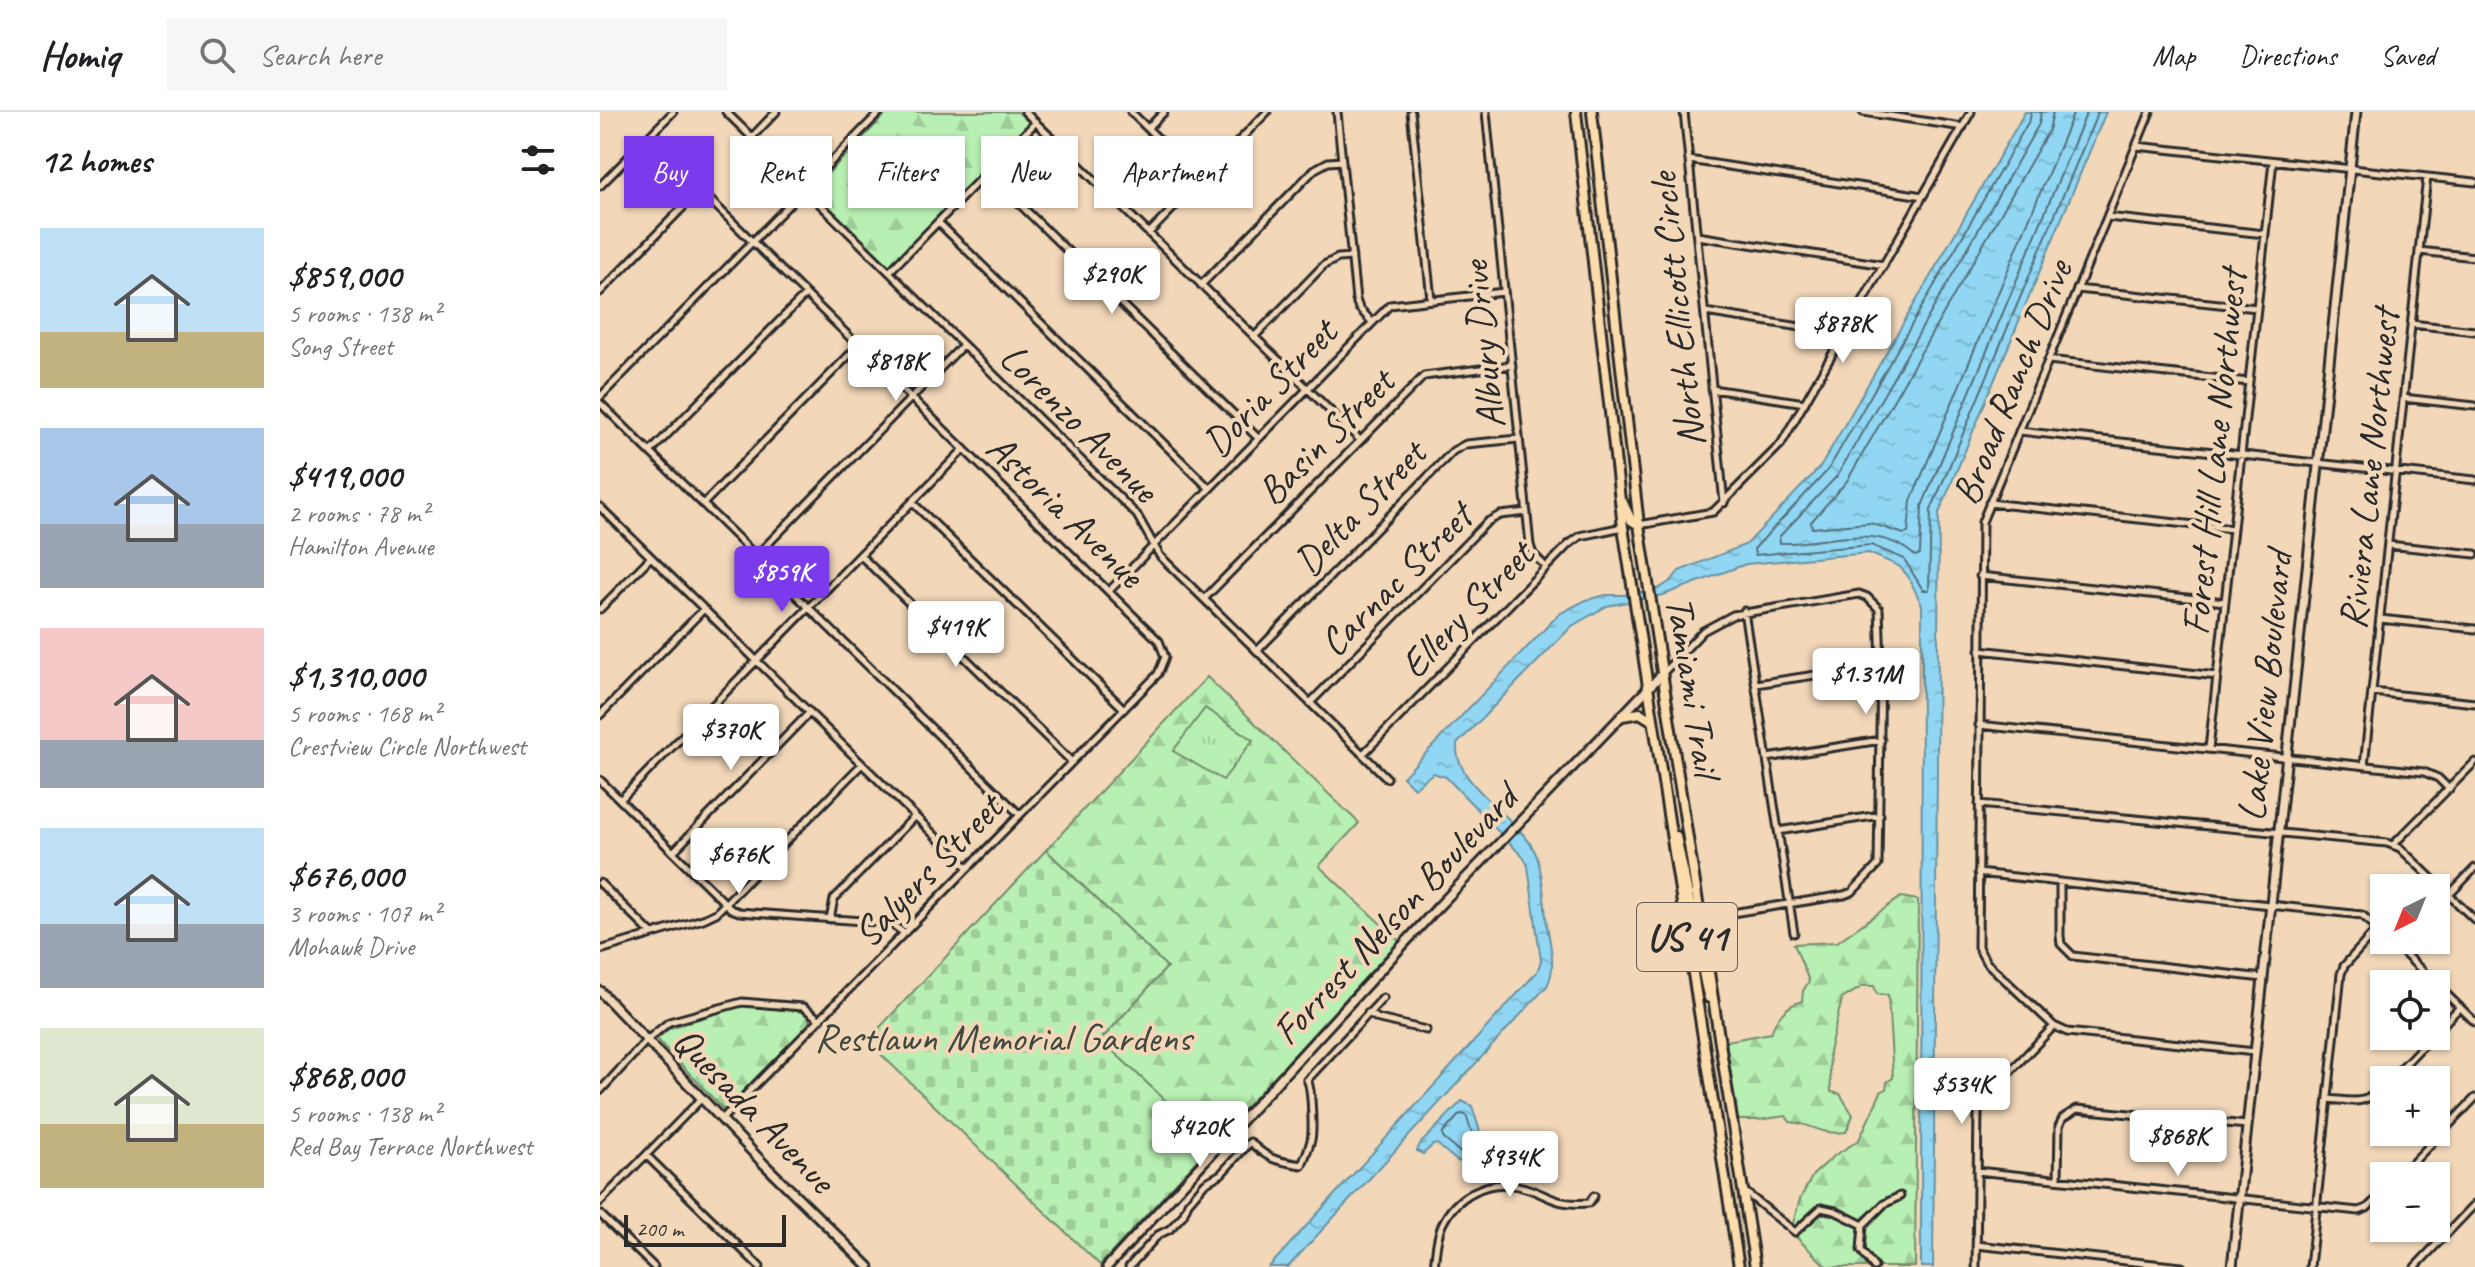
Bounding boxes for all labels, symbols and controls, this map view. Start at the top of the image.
search box [167,19,727,91]
text: Homiq [40,32,119,79]
icon: search [195,33,239,77]
text: Search here [259,36,381,74]
text: Map [2152,38,2195,73]
text: Directions [2239,38,2337,73]
text: Saved [2381,38,2435,73]
chip: Buy [624,136,714,208]
chip: Rent [730,136,832,208]
chip: Filters [848,136,965,208]
chip: New [981,136,1078,208]
chip: Apartment [1094,136,1253,208]
icon: filters [516,138,560,182]
text: 12 homes [40,139,151,182]
street label: North Ellicott Circle [1637,167,1716,450]
pin: $290K [1056,248,1168,316]
street label: Broad Ranch Drive [1940,250,2085,512]
text: $859,000 [288,254,401,297]
street label: Albury Drive [1449,256,1517,431]
text: $290K [1082,257,1142,290]
icon: home [104,260,200,356]
street label: Forest Hill Lane Northwest [2170,261,2259,637]
text: 5 rooms · 138 m² [288,297,440,330]
pin: $878K [1787,297,1899,365]
street label: Riviera Lane Northwest [2327,301,2411,632]
street label: Doria Street [1192,306,1350,467]
text: $878K [1813,306,1873,339]
text: Song Street [288,330,393,363]
street label: Lorenzo Avenue [989,333,1172,515]
pin: $818K [840,335,952,403]
text: $818K [866,344,926,377]
street label: Basin Street [1247,355,1407,516]
street label: Astoria Avenue [976,423,1157,600]
street label: Delta Street [1283,427,1439,586]
text: $419,000 [288,454,401,497]
icon: home [104,460,200,556]
street label: Carnac Street [1309,488,1487,667]
text: 2 rooms · 78 m² [288,497,429,530]
street label: Ellery Street [1389,528,1547,689]
text: Hamilton Avenue [288,530,433,563]
street label: Lake View Boulevard [2226,544,2305,823]
pin: $859K [726,546,838,614]
text: $859K [752,555,812,588]
street label: Tamiami Trail [1654,593,1733,787]
pin: $419K [900,601,1012,669]
text: $419K [926,610,986,643]
pin: $1.31M [1801,648,1931,716]
text: $1,310,000 [288,654,424,697]
text: $1.31M [1831,657,1901,690]
icon: home [104,660,200,756]
text: 5 rooms · 168 m² [288,697,440,730]
pin: $370K [675,704,787,772]
text: $370K [701,713,761,746]
text: Crestview Circle Northwest [288,730,526,763]
street label: Forrest Nelson Boulevard [1261,769,1533,1055]
street label: Salyers Street [842,781,1016,958]
pin: $676K [683,828,795,896]
text: $676K [709,837,770,870]
text: $676,000 [288,854,403,897]
icon: home [104,860,200,956]
north arrow [2370,874,2450,954]
map controls [2370,874,2450,1242]
text: 3 rooms · 107 m² [288,897,440,930]
road number: US 41 [1637,903,1737,971]
text: Mohawk Drive [288,930,414,963]
button: locate [2370,970,2450,1050]
park label: Restlawn Memorial Gardens [815,1013,1195,1063]
street label: Quesada Avenue [662,1016,848,1206]
text: $868,000 [288,1054,403,1097]
pin: $534K [1906,1058,2018,1126]
icon: home [104,1060,200,1156]
button: + [2370,1066,2450,1146]
text: $534K [1932,1067,1992,1100]
text: 5 rooms · 138 m² [288,1097,440,1130]
pin: $420K [1144,1101,1256,1169]
text: $420K [1170,1110,1230,1143]
pin: $868K [2122,1110,2234,1178]
text: $868K [2148,1119,2208,1152]
text: Red Bay Terrace Northwest [288,1130,532,1163]
pin: $934K [1454,1131,1566,1199]
text: $934K [1480,1140,1540,1173]
button: − [2370,1162,2450,1242]
scale bar [624,1211,786,1247]
text: 200 m [636,1215,683,1243]

